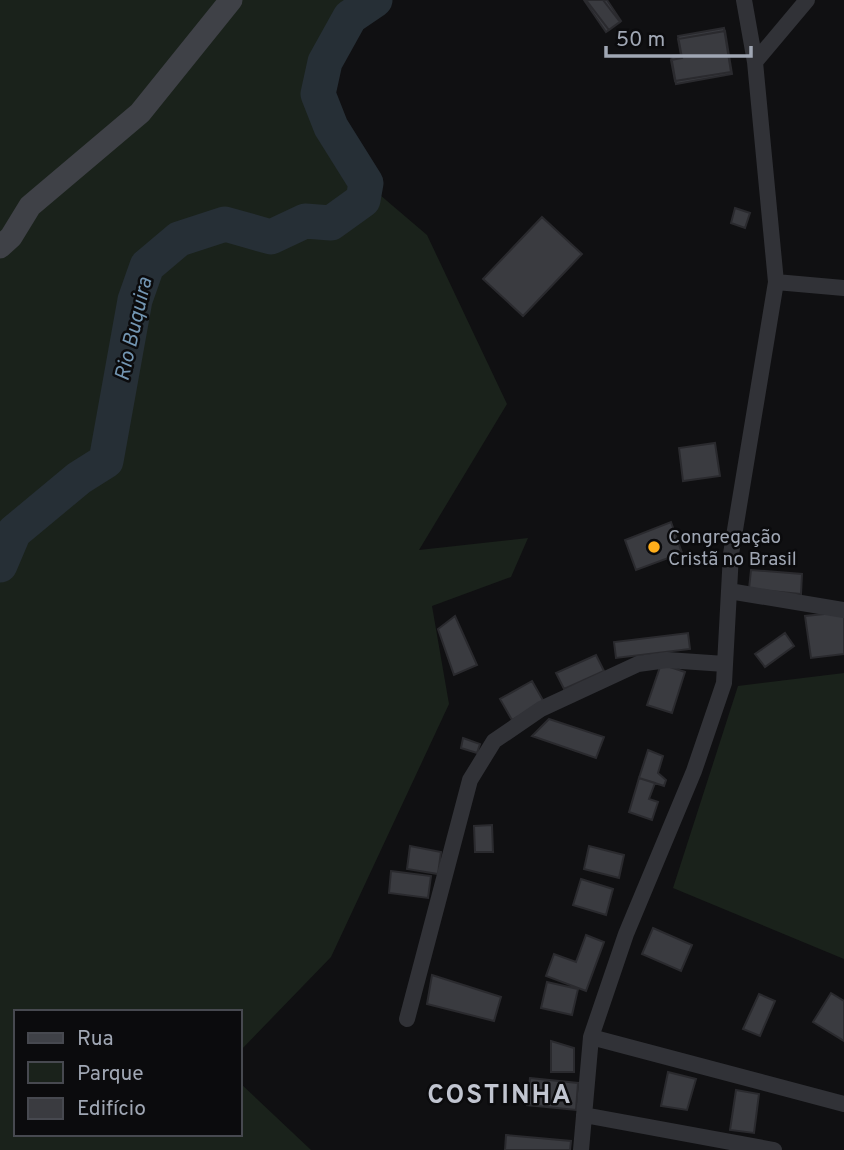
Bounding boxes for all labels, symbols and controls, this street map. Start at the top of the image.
scale bar [606,14,751,58]
text: 50 m [616,27,665,54]
water label: Rio Buquira [109,275,160,384]
place label: Congregação Cristã no Brasil [668,526,797,572]
marker: Congregação Cristã no Brasil [646,539,662,555]
legend [14,1010,242,1136]
text: Rua [77,1026,114,1053]
text: Parque [77,1061,144,1088]
district label: COSTINHA [427,1080,573,1113]
text: Edifício [77,1096,146,1123]

